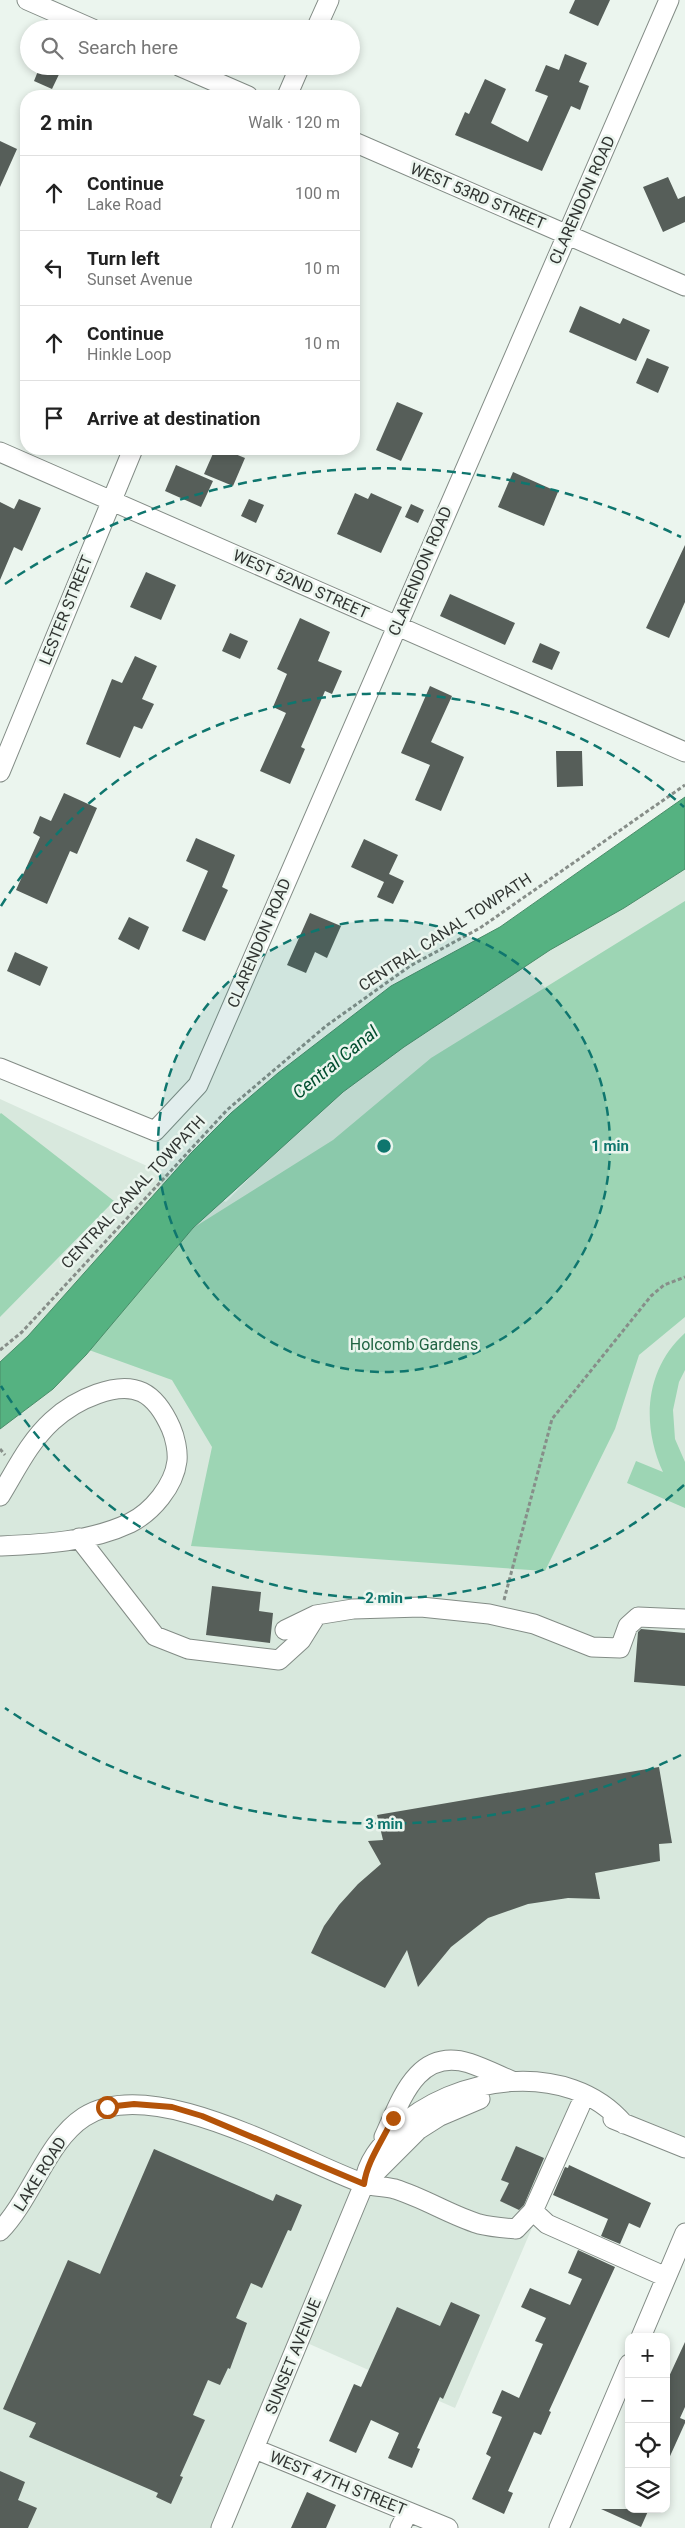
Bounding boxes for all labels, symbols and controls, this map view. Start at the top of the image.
search box [20,20,360,75]
icon: search [38,34,66,62]
text: Search here [78,36,178,59]
text: 2 min [40,111,93,135]
text: Walk · 120 m [248,113,340,132]
street label: CLARENDON ROAD [545,133,619,267]
street label: WEST 53RD STREET [408,159,549,233]
text: Continue [87,172,164,195]
icon: ahead [40,179,68,207]
text: 100 m [295,184,340,203]
text: Lake Road [87,195,161,214]
text: Turn left [87,247,160,270]
icon: left [40,254,68,282]
text: 10 m [304,259,340,278]
text: Sunset Avenue [87,270,192,289]
text: Continue [87,322,164,345]
icon: ahead [40,329,68,357]
text: 10 m [304,334,340,353]
text: Hinkle Loop [87,345,171,364]
icon: arrive [40,404,68,432]
text: Arrive at destination [87,407,260,430]
street label: CLARENDON ROAD [384,504,456,638]
street label: WEST 52ND STREET [230,545,372,623]
street label: LESTER STREET [35,552,97,668]
street label: CENTRAL CANAL TOWPATH [355,869,535,995]
street label: CLARENDON ROAD [223,876,295,1010]
water label: Central Canal [288,1021,383,1103]
street label: CENTRAL CANAL TOWPATH [57,1112,209,1272]
centre of rings [375,1137,393,1155]
text: 1 min [591,1137,629,1155]
park label: Holcomb Gardens [350,1335,478,1354]
text: 2 min [365,1589,403,1607]
text: 3 min [365,1815,403,1833]
route start [96,2096,119,2119]
route end [382,2107,405,2130]
street label: LAKE ROAD [10,2133,70,2215]
street label: SUNSET AVENUE [261,2295,325,2417]
map controls [625,2333,670,2513]
button: + [625,2333,670,2378]
button: − [625,2378,670,2423]
button: locate [625,2423,670,2468]
street label: WEST 47TH STREET [267,2447,410,2519]
button: layers [625,2468,670,2513]

